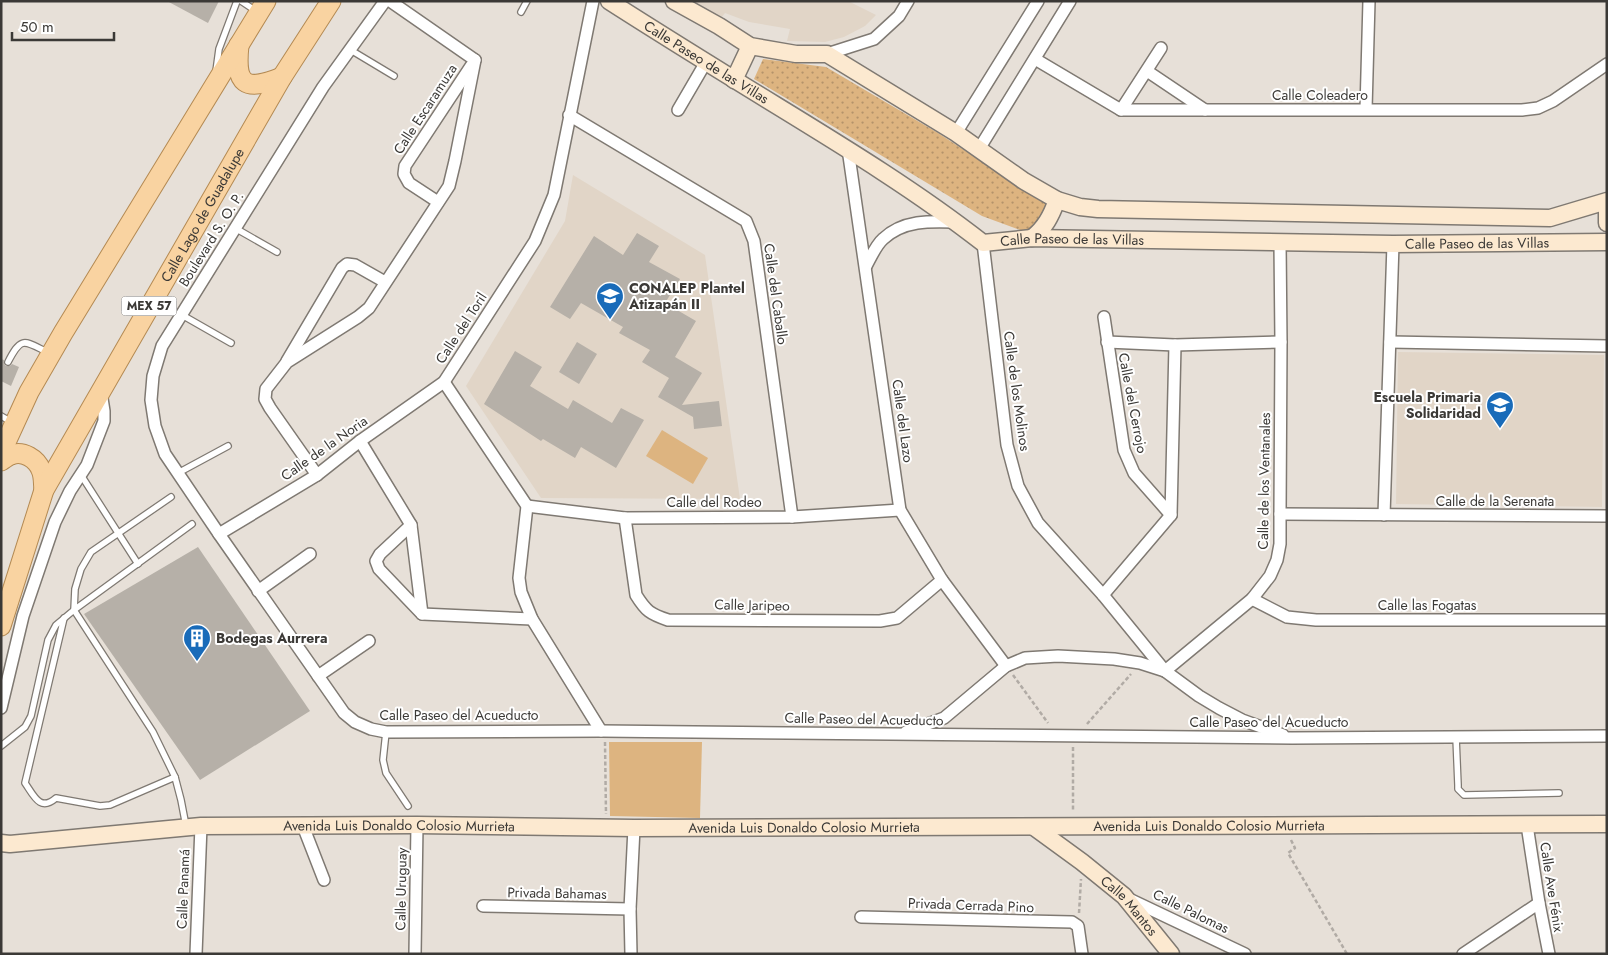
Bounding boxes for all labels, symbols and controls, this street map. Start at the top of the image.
scale bar [12,10,115,42]
text: 50 m [20,16,54,38]
street label: Calle Paseo de las Villas [640,16,773,109]
street label: Calle Escaramuza [388,60,462,158]
street label: Calle Coleadero [1272,85,1368,105]
street label: Calle Lago de Guadalupe [156,144,249,286]
street label: Boulevard S. O. P. [174,188,248,290]
street label: Calle Paseo de las Villas [999,228,1145,251]
street label: Calle Paseo de las Villas [1405,233,1549,254]
street label: Calle del Caballo [759,242,793,346]
place label: CONALEP Plantel Atizapán II [628,278,745,314]
school or university icon: CONALEP Plantel Atizapán II [595,281,625,320]
street label: Calle del Toril [431,289,491,367]
road number: MEX 57 [122,296,176,316]
street label: Calle de los Molinos [999,330,1035,453]
street label: Calle del Cerrojo [1113,351,1153,455]
street label: Calle del Lazo [887,378,919,464]
place label: Escuela Primaria Solidaridad [1373,387,1481,423]
school or university icon: Escuela Primaria Solidaridad [1485,390,1515,429]
street label: Calle de la Noria [277,411,371,485]
street label: Calle de los Ventanales [1253,412,1275,550]
street label: Calle de la Serenata [1436,491,1554,511]
street label: Calle del Rodeo [666,492,762,512]
street label: Calle Jaripeo [714,594,790,616]
street label: Calle las Fogatas [1378,595,1477,615]
building icon: Bodegas Aurrera [182,623,212,662]
place label: Bodegas Aurrera [216,628,328,648]
street label: Calle Paseo del Acueducto [380,705,539,725]
street label: Calle Paseo del Acueducto [784,708,944,730]
street label: Calle Paseo del Acueducto [1190,712,1349,732]
street label: Avenida Luis Donaldo Colosio Murrieta [283,815,515,836]
street label: Avenida Luis Donaldo Colosio Murrieta [1093,815,1325,836]
street label: Avenida Luis Donaldo Colosio Murrieta [688,817,920,838]
street label: Calle Ave Fénix [1535,841,1569,933]
street label: Calle Uruguay [390,846,412,931]
street label: Calle Panamá [172,849,194,929]
street label: Calle Mantos [1096,871,1163,940]
street label: Privada Bahamas [507,882,607,904]
street label: Calle Palomas [1150,884,1233,938]
street label: Privada Cerrada Pino [908,893,1035,917]

